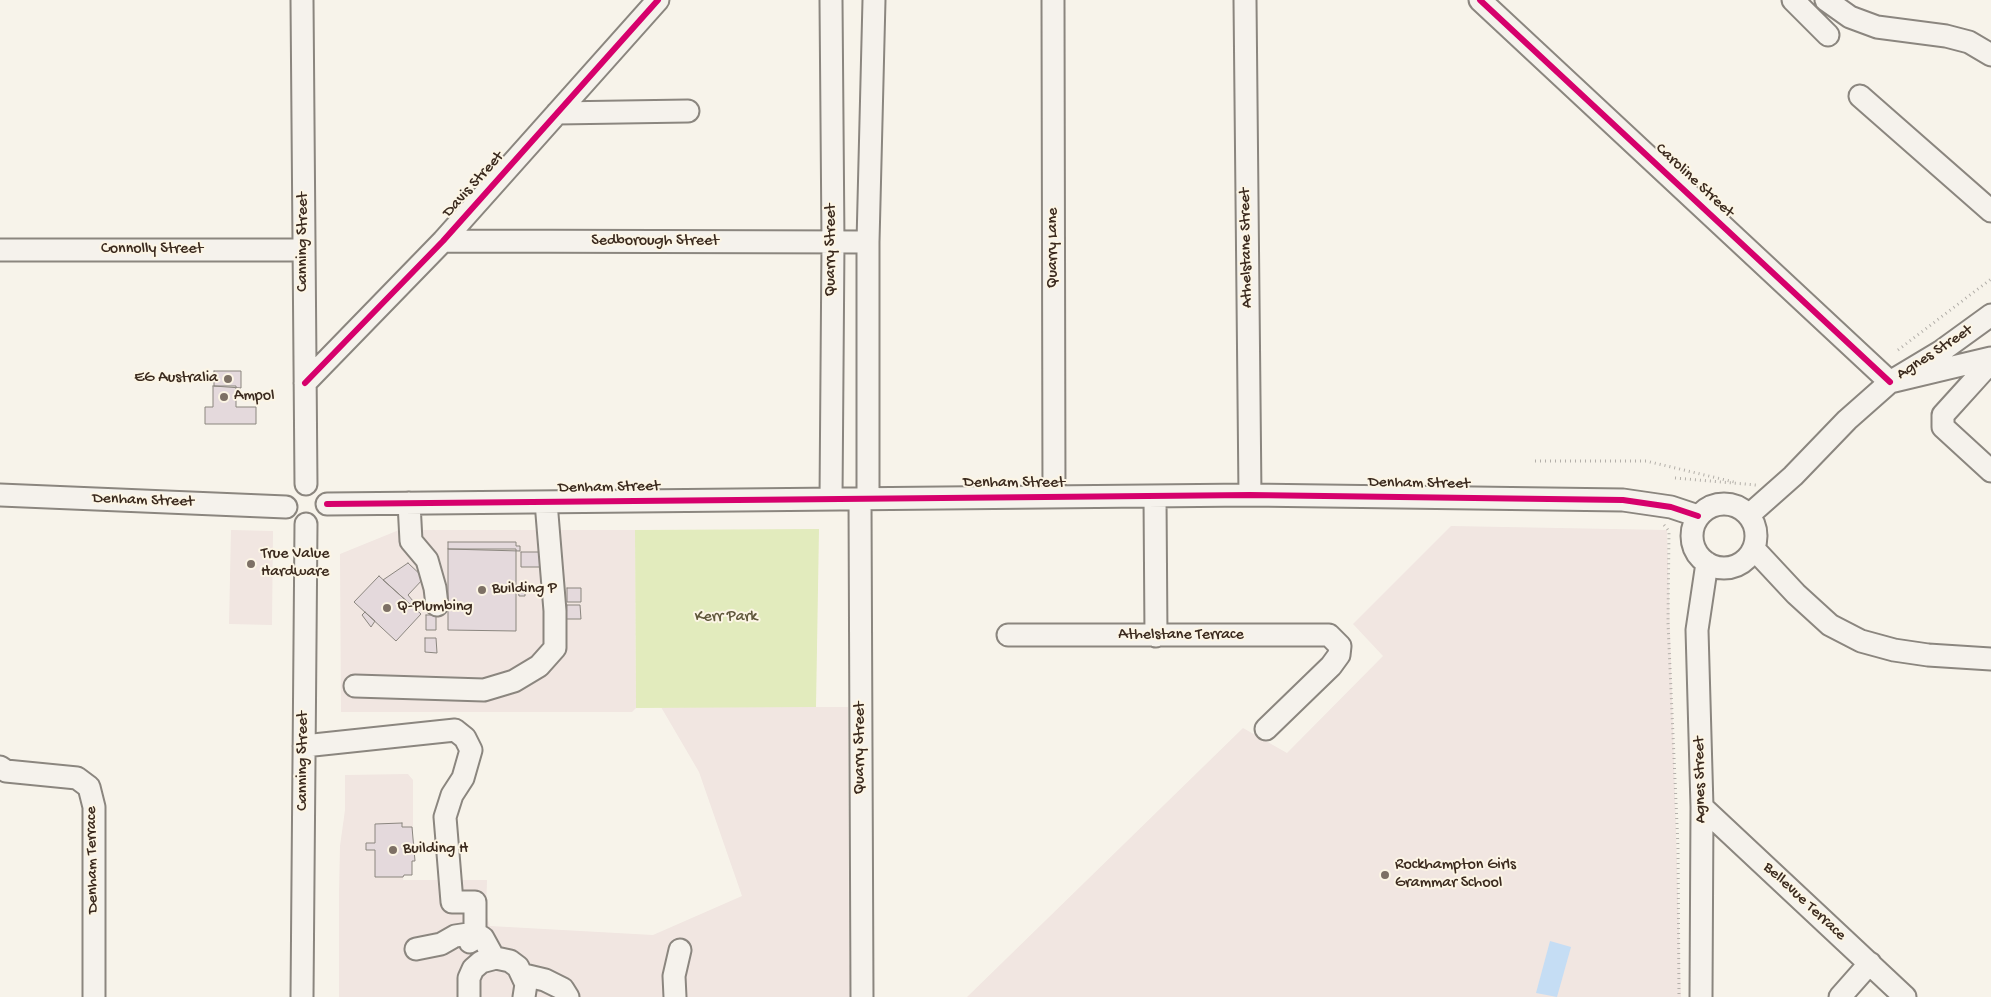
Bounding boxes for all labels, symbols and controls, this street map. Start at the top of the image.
street label: Caroline Street [1651,140,1737,222]
street label: Davis Street [439,148,509,222]
street label: Athelstane Street [1236,188,1258,308]
street label: Canning Street [294,192,314,292]
street label: Quarry Street [822,204,842,296]
street label: Quarry Lane [1044,208,1064,288]
street label: Sedborough Street [591,232,719,252]
street label: Connolly Street [101,240,203,260]
street label: Agnes Street [1893,321,1977,385]
place label: EG Australia [134,369,218,389]
marker: EG Australia [222,373,234,385]
place label: Ampol [234,387,274,407]
marker: Ampol [218,391,230,403]
street label: Denham Street [963,474,1065,494]
street label: Denham Street [1368,474,1470,494]
street label: Denham Street [558,478,660,498]
street label: Denham Street [92,490,194,512]
place label: True Value Hardware [261,545,329,583]
marker: True Value Hardware [245,558,257,570]
place label: Building P [492,580,557,600]
marker: Building P [476,584,488,596]
place label: Q-Plumbing [397,598,473,618]
marker: Q-Plumbing [381,602,393,614]
park label: Kerr Park [695,608,757,628]
street label: Athelstane Terrace [1118,626,1244,646]
street label: Quarry Street [851,702,871,794]
street label: Canning Street [294,711,314,811]
street label: Agnes Street [1691,736,1711,824]
street label: Denham Terrace [82,806,104,914]
place label: Building H [403,840,468,860]
marker: Building H [387,844,399,856]
place label: Rockhampton Girls Grammar School [1395,856,1516,894]
street label: Bellevue Terrace [1758,859,1850,945]
marker: Rockhampton Girls Grammar School [1379,869,1391,881]

